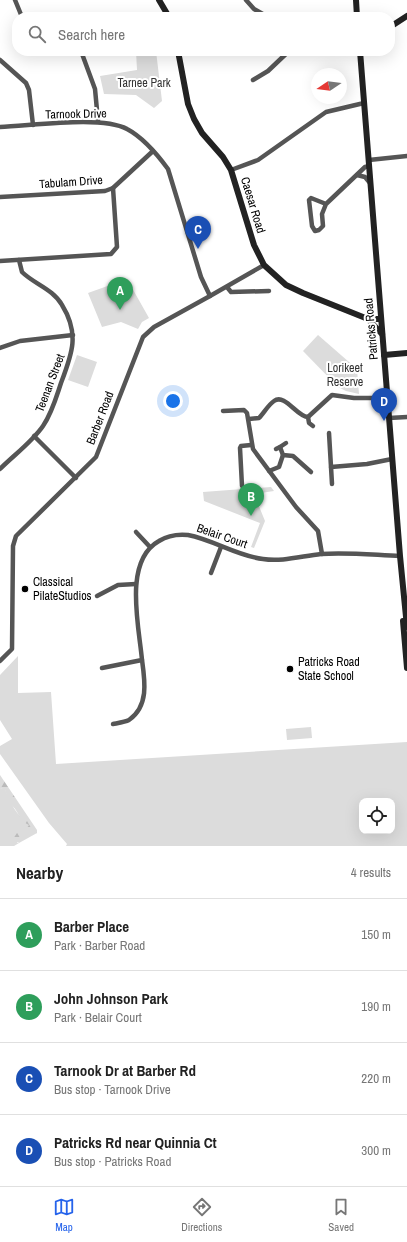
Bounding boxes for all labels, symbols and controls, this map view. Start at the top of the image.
search box [12,12,395,56]
icon: search [26,23,48,45]
text: Search here [58,24,125,45]
north arrow [311,68,347,104]
park label: Tarnee Park [117,75,171,91]
street label: Tarnook Drive [45,105,107,123]
street label: Tabulam Drive [39,172,103,192]
street label: Caesar Road [237,175,269,235]
pin: C [185,216,211,249]
pin: A [107,277,133,310]
street label: Patricks Road [360,298,382,360]
street label: Teenan Street [32,351,69,414]
park label: Lorikeet Reserve [327,360,363,390]
pin: D [371,388,397,421]
street label: Barber Road [83,389,117,447]
your location [163,391,183,411]
pin: B [238,483,264,516]
street label: Belair Court [195,520,250,552]
place label: Classical PilateStudios [33,574,92,604]
marker: Classical PilateStudios [20,584,30,594]
place label: Patricks Road State School [298,654,360,684]
marker: Patricks Road State School [285,664,295,674]
map controls [359,798,395,834]
button: locate [359,798,395,834]
text: Nearby [16,861,63,884]
text: 4 results [351,864,391,881]
text: Barber Place [54,916,129,937]
text: A [25,926,33,943]
text: 150 m [361,926,391,943]
text: Park · Barber Road [54,937,145,954]
text: John Johnson Park [54,988,168,1009]
text: B [25,998,33,1015]
text: 190 m [361,998,391,1015]
text: Park · Belair Court [54,1009,142,1026]
text: Tarnook Dr at Barber Rd [54,1060,196,1081]
text: C [25,1070,33,1087]
text: 220 m [361,1070,391,1087]
text: Bus stop · Tarnook Drive [54,1081,171,1098]
text: Patricks Rd near Quinnia Ct [54,1132,217,1153]
text: D [25,1142,33,1159]
text: 300 m [361,1142,391,1159]
text: Bus stop · Patricks Road [54,1153,171,1170]
tab: Map [53,1196,75,1234]
tab: Directions [181,1196,222,1234]
tab: Saved [328,1196,354,1234]

